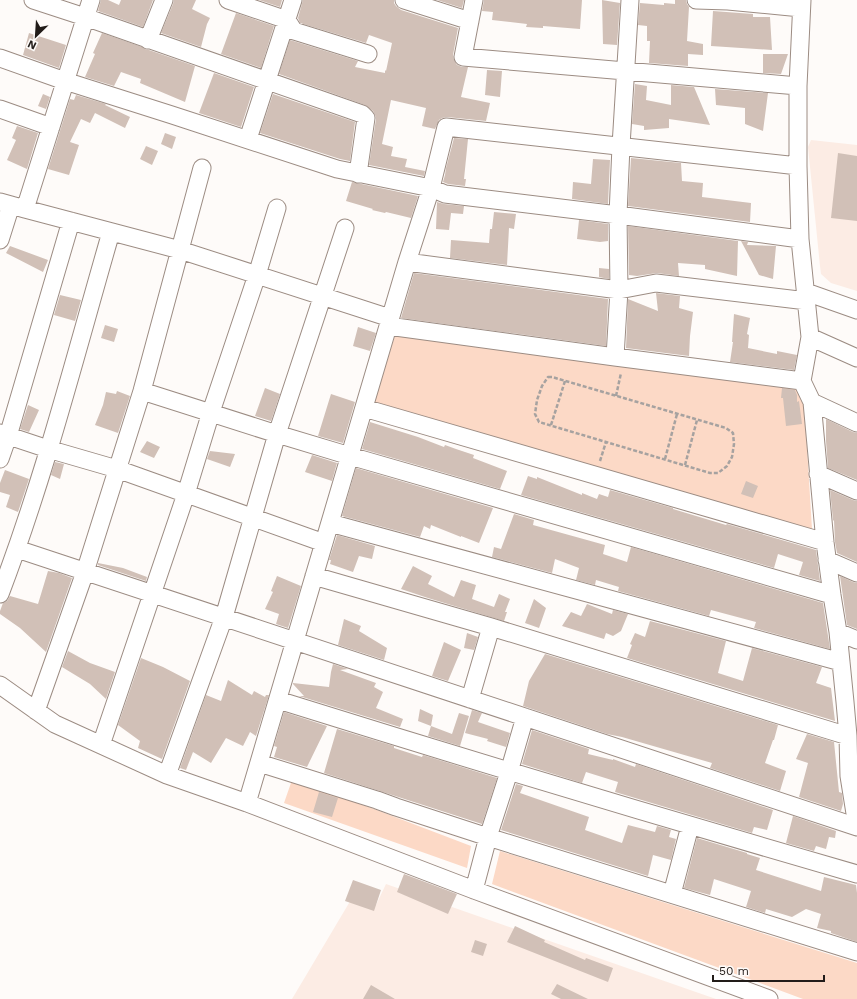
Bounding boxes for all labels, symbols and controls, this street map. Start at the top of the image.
north arrow [16,16,56,56]
text: N [26,37,38,52]
scale bar [713,957,824,983]
text: 50 m [719,964,749,978]

